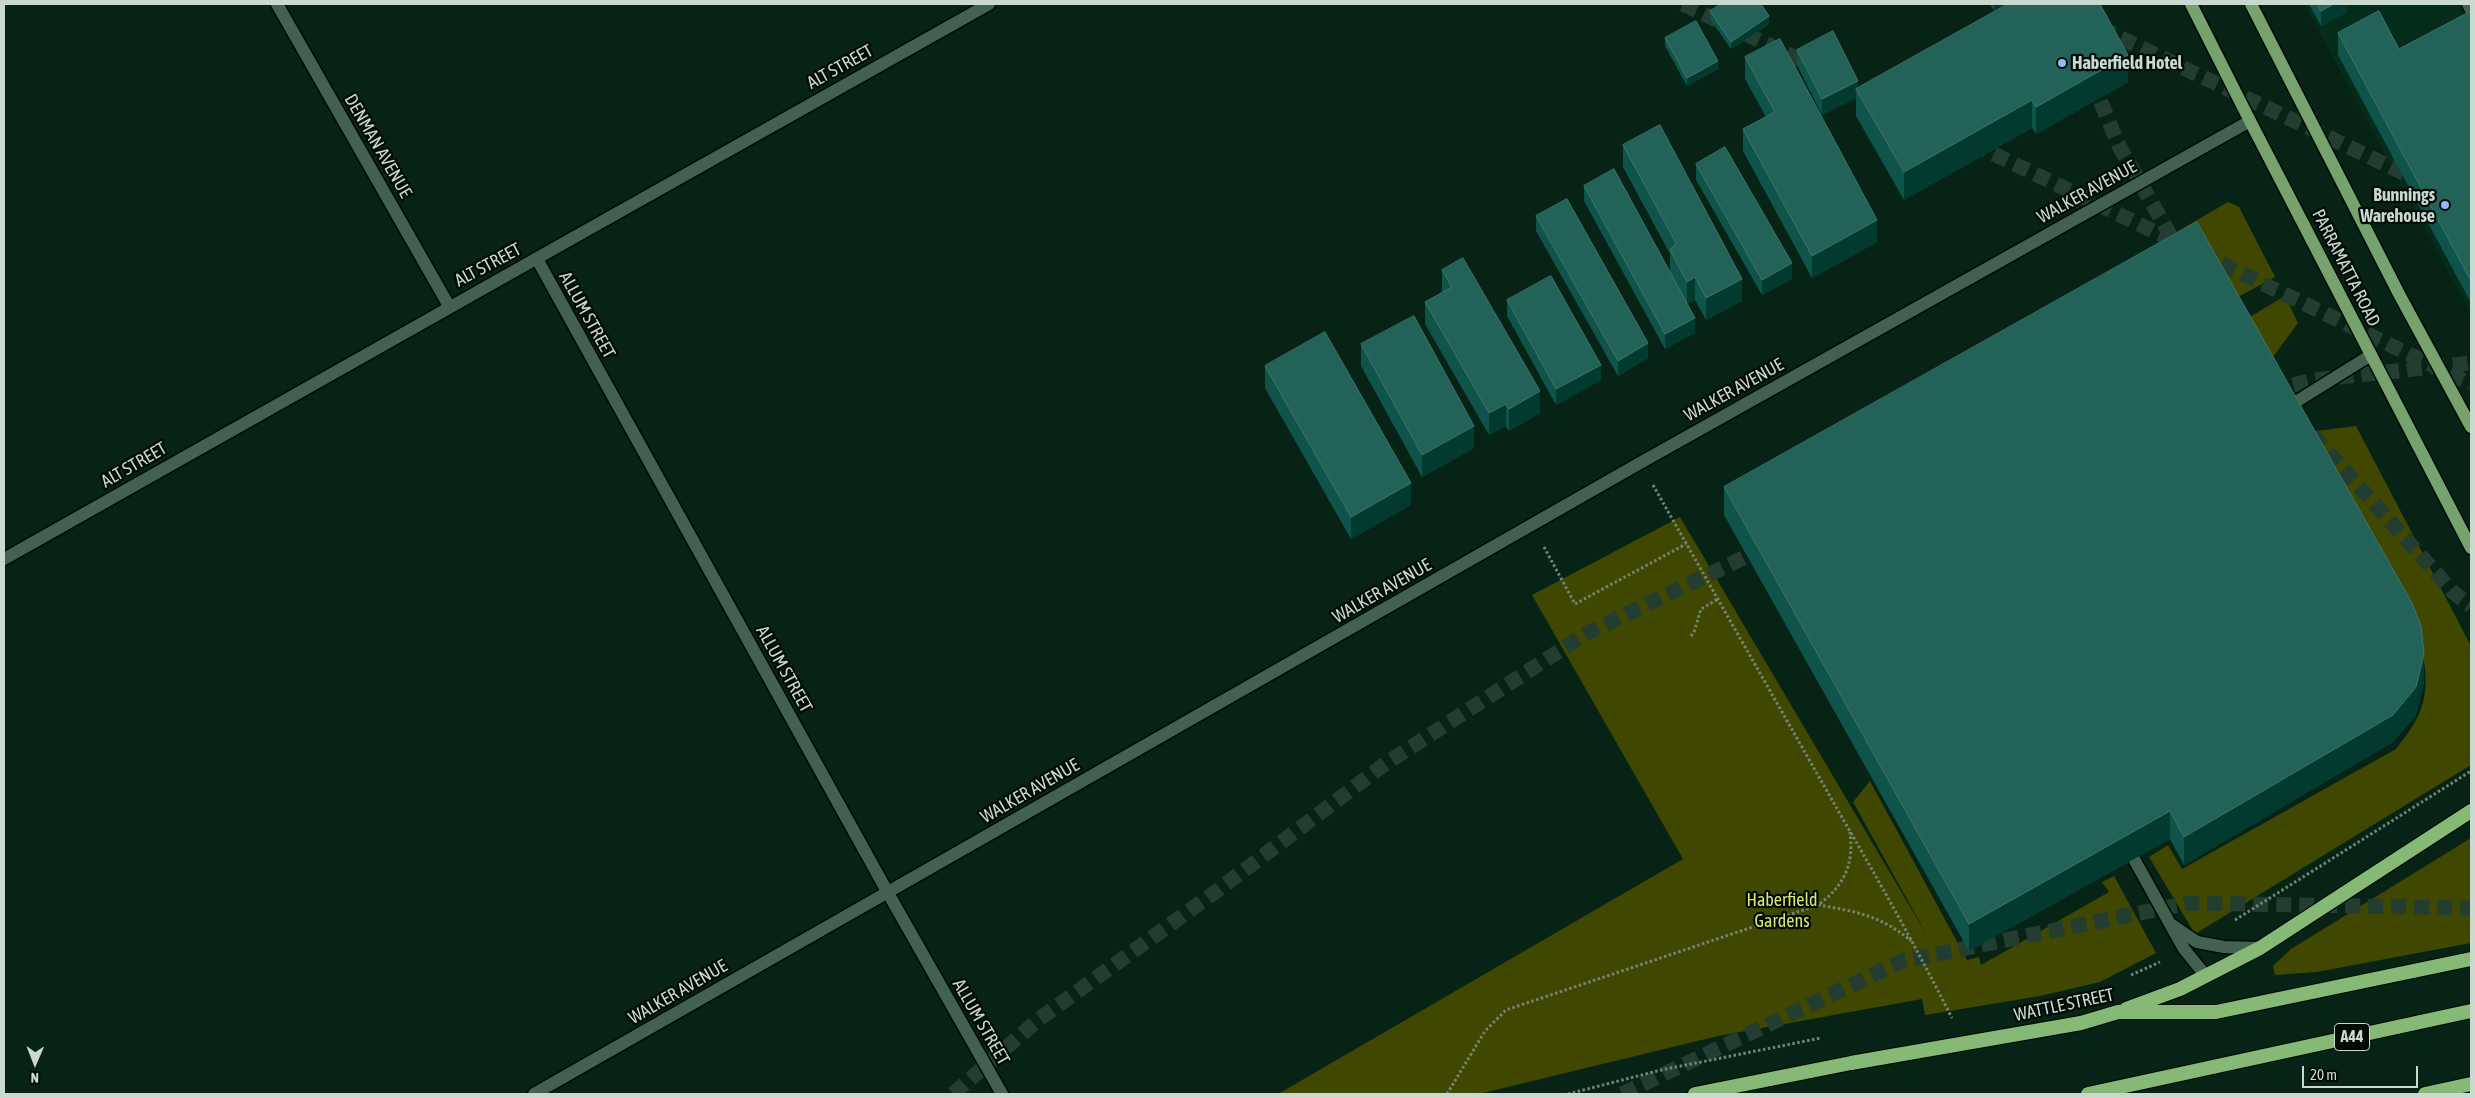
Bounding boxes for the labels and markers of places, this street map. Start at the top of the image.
place label: Haberfield Hotel [2072,52,2182,74]
marker: Haberfield Hotel [2056,57,2068,69]
place label: Bunnings Warehouse [2360,184,2435,226]
marker: Bunnings Warehouse [2439,199,2451,211]

